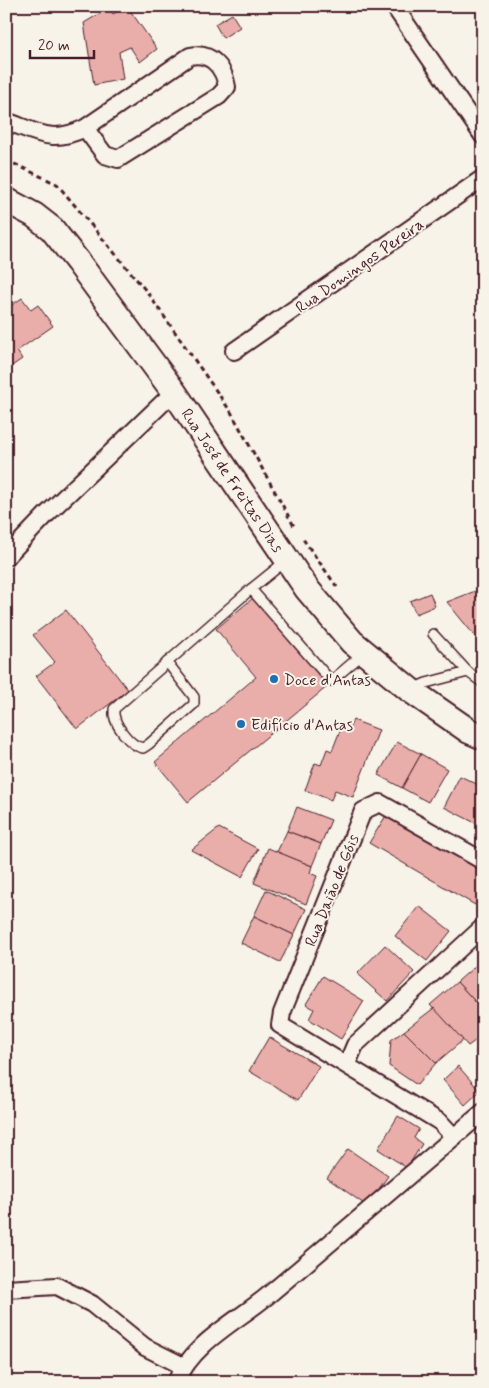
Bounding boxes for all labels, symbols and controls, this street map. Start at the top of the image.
scale bar [30,28,94,60]
text: 20 m [38,36,70,56]
street label: Rua Domingos Pereira [292,214,428,318]
street label: Rua José de Freitas Dias [176,405,288,557]
place label: Doce d'Antas [284,670,371,691]
marker: Doce d'Antas [268,673,280,685]
place label: Edifício d'Antas [251,715,353,736]
marker: Edifício d'Antas [235,718,247,730]
street label: Rua Daião de Góis [300,831,364,950]

